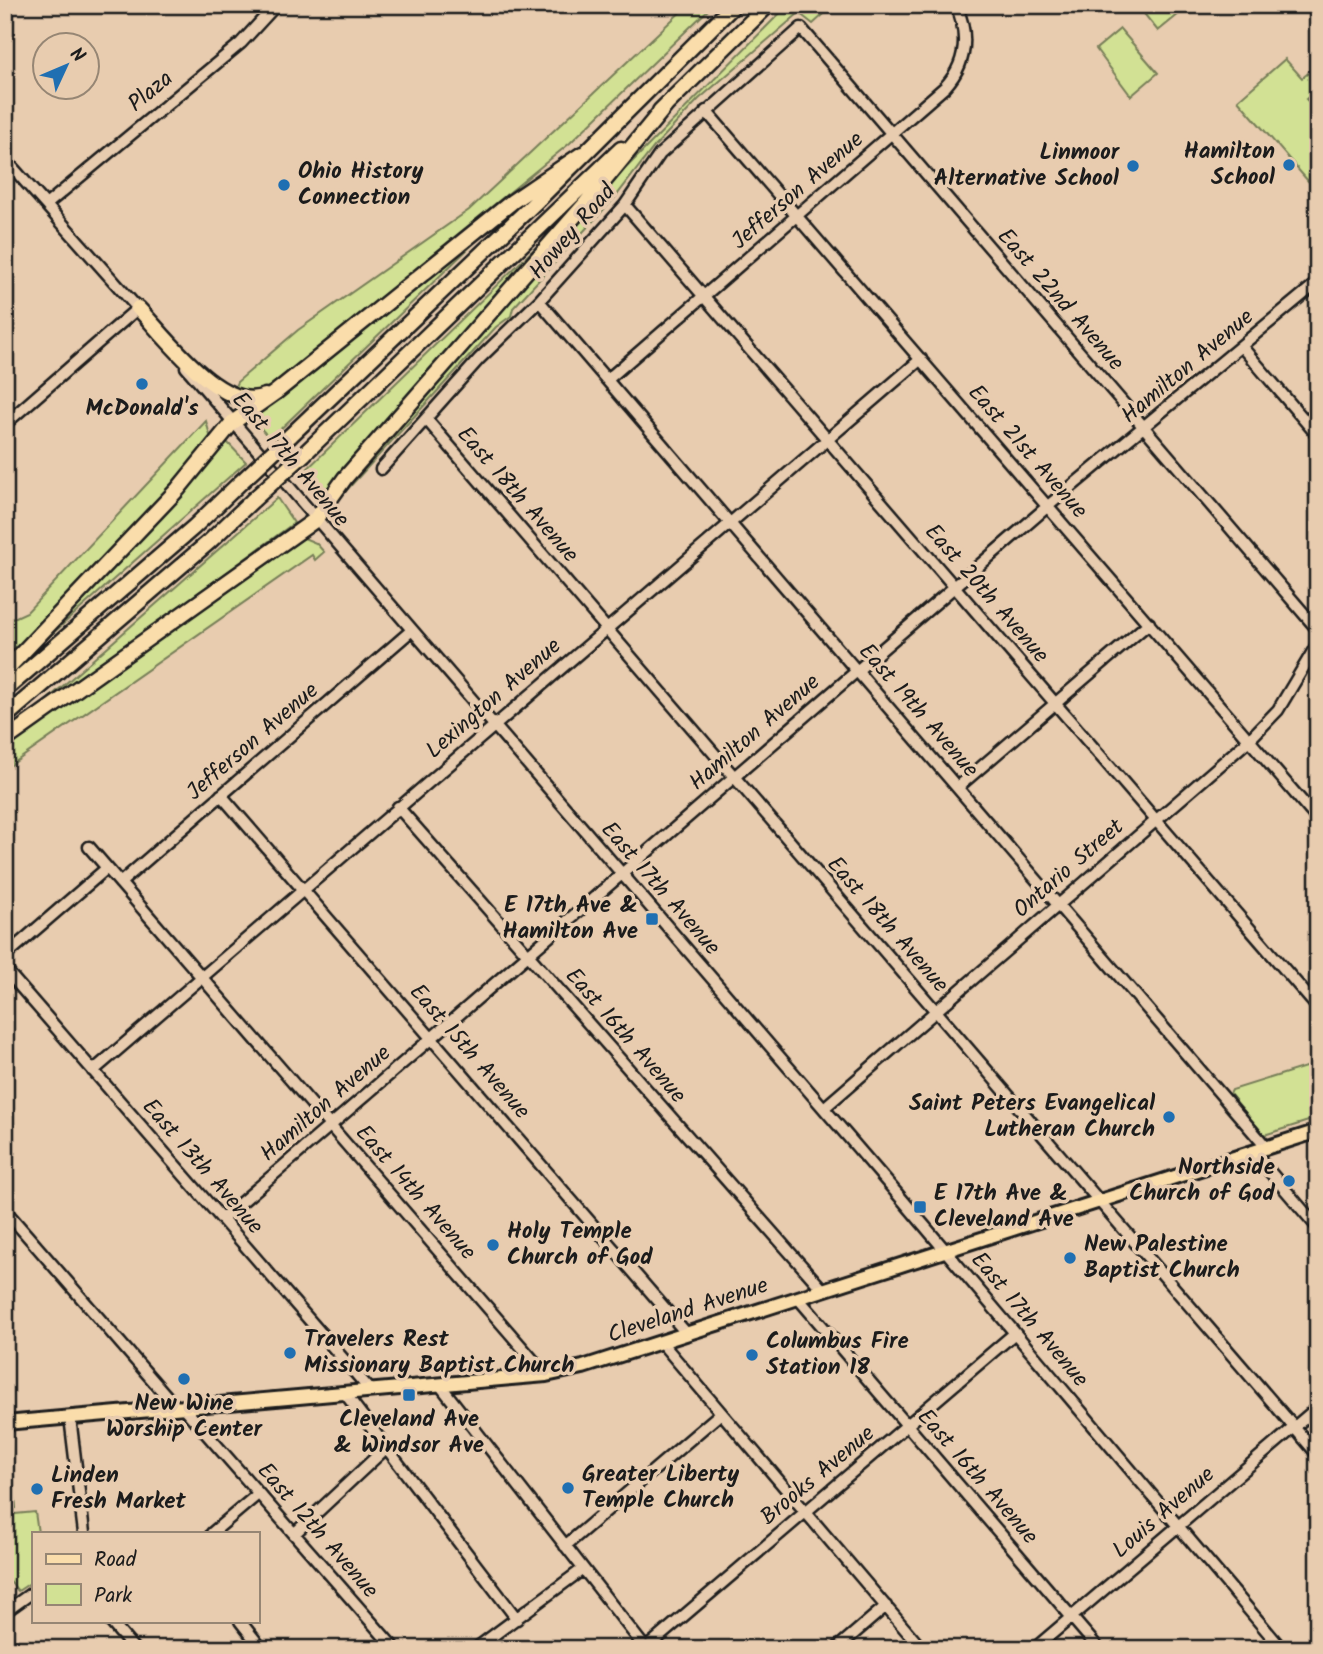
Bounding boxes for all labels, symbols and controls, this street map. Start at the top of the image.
north arrow [32,32,102,102]
text: N [62,41,92,70]
street label: Plaza [120,62,182,122]
street label: Jefferson Avenue [724,123,872,259]
place label: Hamilton School [1184,134,1276,196]
place label: Linmoor Alternative School [934,135,1121,197]
place label: Ohio History Connection [298,154,423,216]
marker: Hamilton School [1281,157,1297,173]
marker: Linmoor Alternative School [1125,158,1141,174]
street label: Howey Road [521,175,626,288]
marker: Ohio History Connection [276,177,292,193]
street label: East 22nd Avenue [988,220,1132,380]
street label: Hamilton Avenue [1114,300,1262,434]
marker: McDonald's [134,376,150,392]
street label: East 21st Avenue [958,377,1096,527]
street label: East 17th Avenue [222,384,358,536]
place label: McDonald's [85,391,199,427]
street label: East 18th Avenue [447,419,587,571]
street label: East 20th Avenue [915,516,1057,672]
street label: Lexington Avenue [418,630,570,768]
street label: East 19th Avenue [849,636,987,786]
street label: Hamilton Avenue [681,666,829,800]
street label: Jefferson Avenue [179,674,327,810]
street label: Ontario Street [1005,810,1133,928]
street label: East 17th Avenue [591,814,729,964]
street label: East 18th Avenue [817,849,957,1001]
place label: E 17th Ave & Hamilton Ave [502,888,638,950]
marker: E 17th Ave & Hamilton Ave [644,911,660,927]
street label: East 16th Avenue [556,960,694,1112]
street label: East 15th Avenue [400,976,538,1128]
street label: Hamilton Avenue [252,1037,400,1171]
place label: Saint Peters Evangelical Lutheran Church [909,1086,1156,1148]
street label: East 13th Avenue [132,1091,272,1243]
marker: Saint Peters Evangelical Lutheran Church [1161,1109,1177,1125]
street label: East 14th Avenue [346,1117,484,1269]
place label: Northside Church of God [1129,1150,1276,1212]
marker: Northside Church of God [1281,1173,1297,1189]
place label: E 17th Ave & Cleveland Ave [934,1176,1074,1238]
marker: E 17th Ave & Cleveland Ave [912,1199,928,1215]
place label: Holy Temple Church of God [507,1214,653,1276]
place label: New Palestine Baptist Church [1084,1227,1240,1289]
marker: Holy Temple Church of God [485,1237,501,1253]
street label: East 17th Avenue [961,1244,1097,1396]
marker: New Palestine Baptist Church [1062,1250,1078,1266]
street label: Cleveland Avenue [603,1268,773,1354]
place label: Travelers Rest Missionary Baptist Church [304,1322,575,1384]
place label: Columbus Fire Station 18 [766,1324,909,1386]
marker: Travelers Rest Missionary Baptist Church [282,1345,298,1361]
marker: Columbus Fire Station 18 [744,1347,760,1363]
marker: New Wine Worship Center [176,1371,192,1387]
place label: New Wine Worship Center [106,1386,264,1448]
marker: Cleveland Ave & Windsor Ave [401,1387,417,1403]
street label: East 16th Avenue [908,1401,1046,1553]
place label: Cleveland Ave & Windsor Ave [334,1402,484,1464]
street label: Brooks Avenue [753,1417,883,1535]
street label: East 12th Avenue [247,1455,387,1607]
place label: Greater Liberty Temple Church [582,1457,739,1519]
place label: Linden Fresh Market [51,1458,187,1520]
street label: Louis Avenue [1105,1458,1223,1568]
marker: Greater Liberty Temple Church [560,1480,576,1496]
marker: Linden Fresh Market [29,1481,45,1497]
legend [32,1532,259,1622]
text: Road [94,1544,137,1577]
text: Park [94,1580,132,1613]

